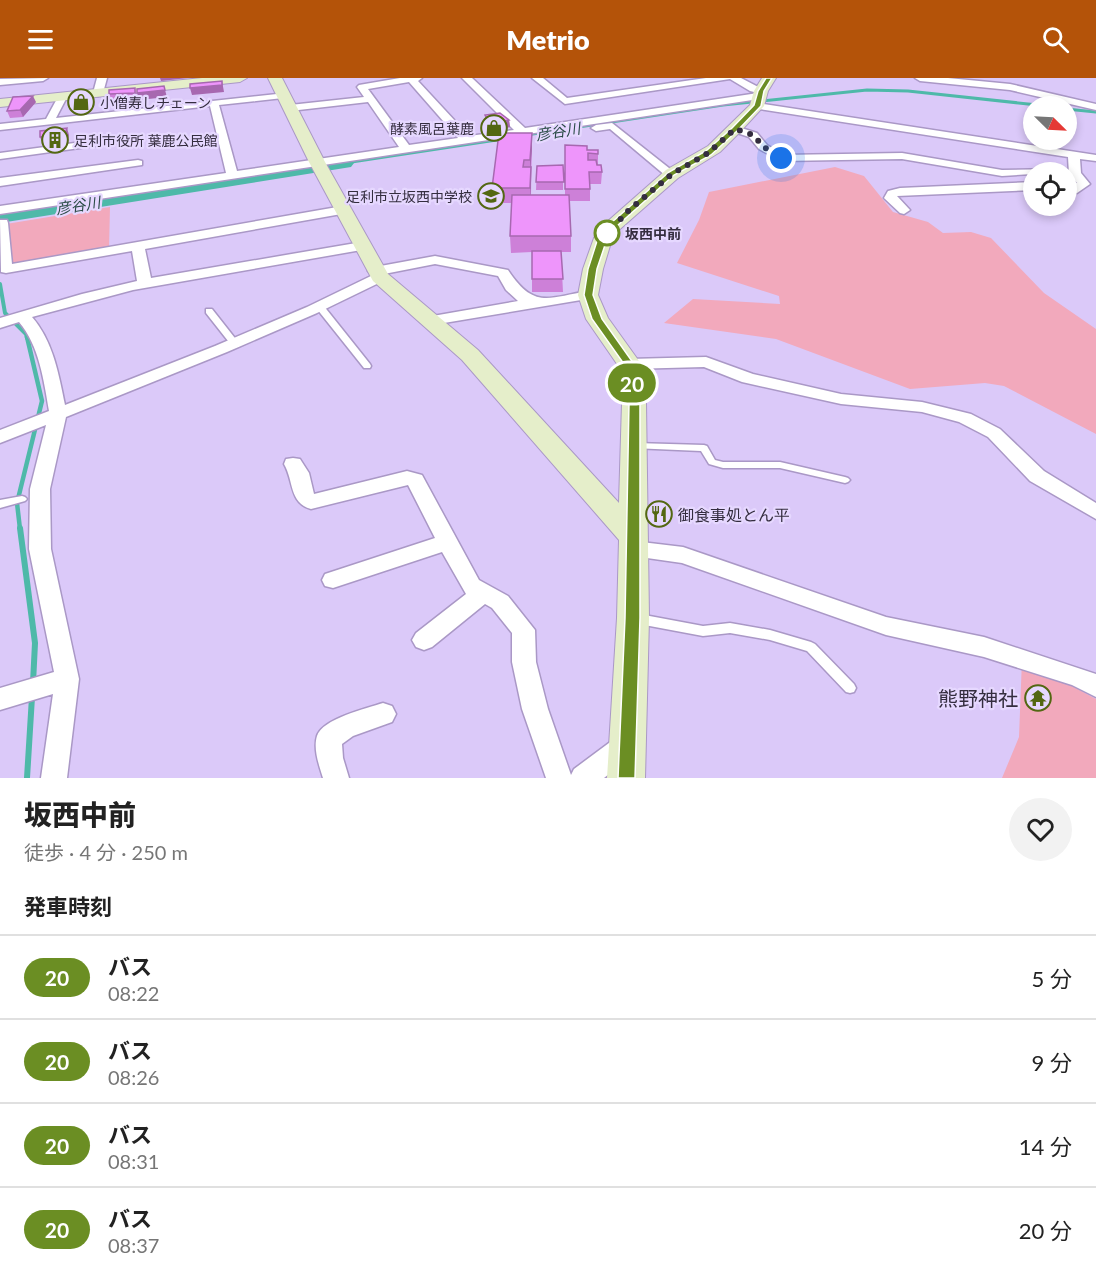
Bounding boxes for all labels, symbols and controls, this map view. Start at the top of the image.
icon: menu [24,23,57,56]
text: Metrio [506,23,590,56]
icon: search [1039,23,1072,56]
shop icon: 小僧寿しチェーン [66,87,96,117]
place label: 小僧寿しチェーン [100,94,211,111]
north arrow [1023,96,1077,150]
map controls [1023,96,1077,216]
shop icon: 酵素風呂葉鹿 [479,113,509,143]
water label: 彦谷川 [534,118,584,143]
place label: 酵素風呂葉鹿 [390,120,474,137]
building icon: 足利市役所 葉鹿公民館 [40,125,70,155]
place label: 足利市役所 葉鹿公民館 [74,132,218,149]
your location [766,143,796,173]
button: locate [1023,162,1077,216]
school or university icon: 足利市立坂西中学校 [476,181,506,211]
place label: 足利市立坂西中学校 [346,188,472,205]
water label: 彦谷川 [54,192,104,217]
marker: 坂西中前 [594,220,620,246]
place label: 坂西中前 [625,225,681,242]
line badge: 20 [605,364,659,402]
text: 20 [620,371,644,396]
restaurant icon: 御食事処とん平 [644,499,674,529]
place label: 御食事処とん平 [678,505,790,524]
temple icon: 熊野神社 [1023,683,1053,713]
place label: 熊野神社 [938,686,1018,710]
text: 坂西中前 [24,797,136,831]
button: heart [1009,798,1072,861]
text: 徒歩 · 4 分 · 250 m [24,840,188,864]
text: 発車時刻 [24,893,112,920]
text: バス [108,953,152,980]
text: 20 [45,965,69,990]
text: 5 分 [1032,965,1072,992]
text: 08:22 [108,981,159,1005]
text: バス [108,1037,152,1064]
text: 20 [45,1049,69,1074]
text: 9 分 [1032,1049,1072,1076]
text: 08:26 [108,1065,159,1089]
text: バス [108,1121,152,1148]
text: 20 [45,1133,69,1158]
text: 14 分 [1019,1133,1072,1160]
text: 08:31 [108,1149,159,1173]
text: バス [108,1205,152,1232]
text: 20 [45,1217,69,1242]
text: 20 分 [1019,1217,1072,1244]
text: 08:37 [108,1233,159,1257]

